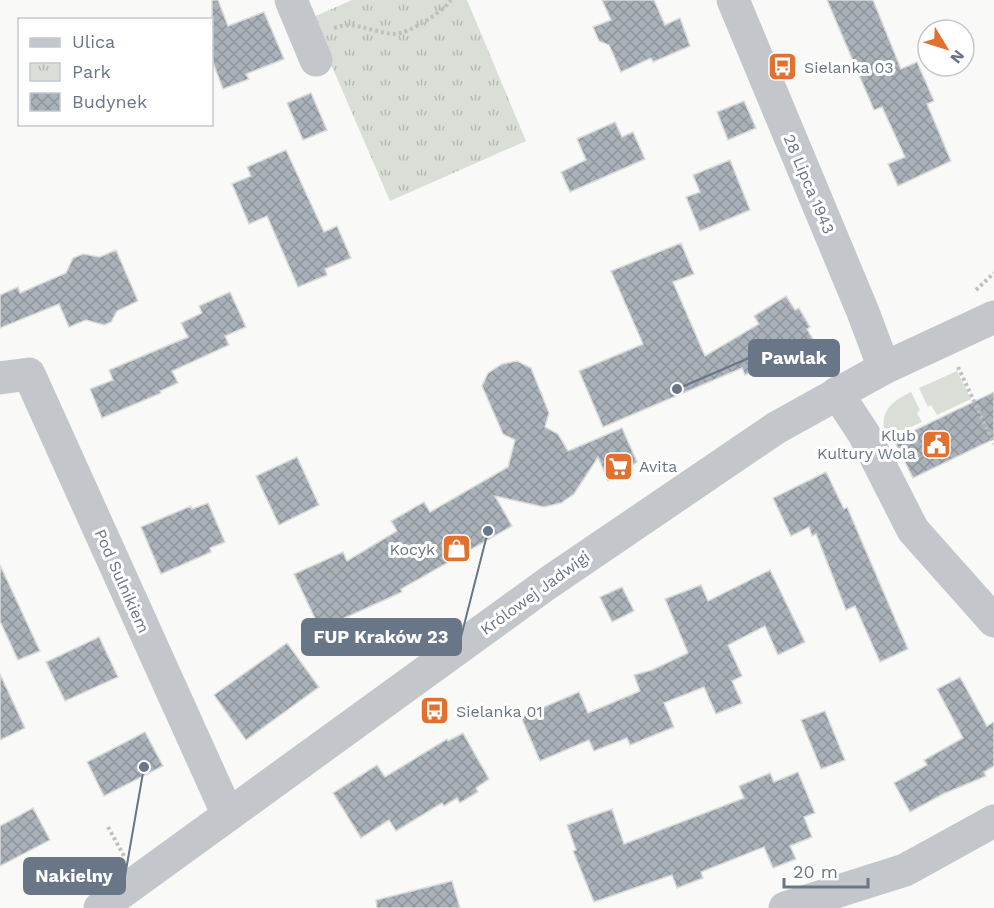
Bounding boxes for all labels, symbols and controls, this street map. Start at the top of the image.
legend [18,18,213,126]
north arrow [916,18,976,78]
text: Ulica [72,31,115,52]
text: N [946,46,969,67]
bus stop icon: Sielanka 03 [767,51,799,83]
place label: Sielanka 03 [804,58,894,77]
text: Park [72,61,111,82]
text: Budynek [72,91,147,112]
street label: 28 Lipca 1943 [779,131,839,237]
callout: Pawlak [749,340,839,376]
text: Pawlak [761,347,828,368]
place label: Klub Kultury Wola [817,426,916,463]
public building icon: Klub Kultury Wola [921,428,953,460]
supermarket icon: Avita [602,450,634,482]
place label: Avita [639,457,677,476]
street label: Pod Sulnikiem [91,526,153,636]
shop icon: Kocyk [440,533,472,565]
place label: Kocyk [390,540,435,559]
street label: Królowej Jadwigi [477,547,593,639]
callout: FUP Kraków 23 [302,619,461,655]
text: FUP Kraków 23 [314,626,448,647]
bus stop icon: Sielanka 01 [419,695,451,727]
place label: Sielanka 01 [456,702,543,721]
scale bar [784,851,868,889]
callout: Nakielny [24,858,125,894]
text: 20 m [793,861,838,882]
text: Nakielny [35,865,114,886]

